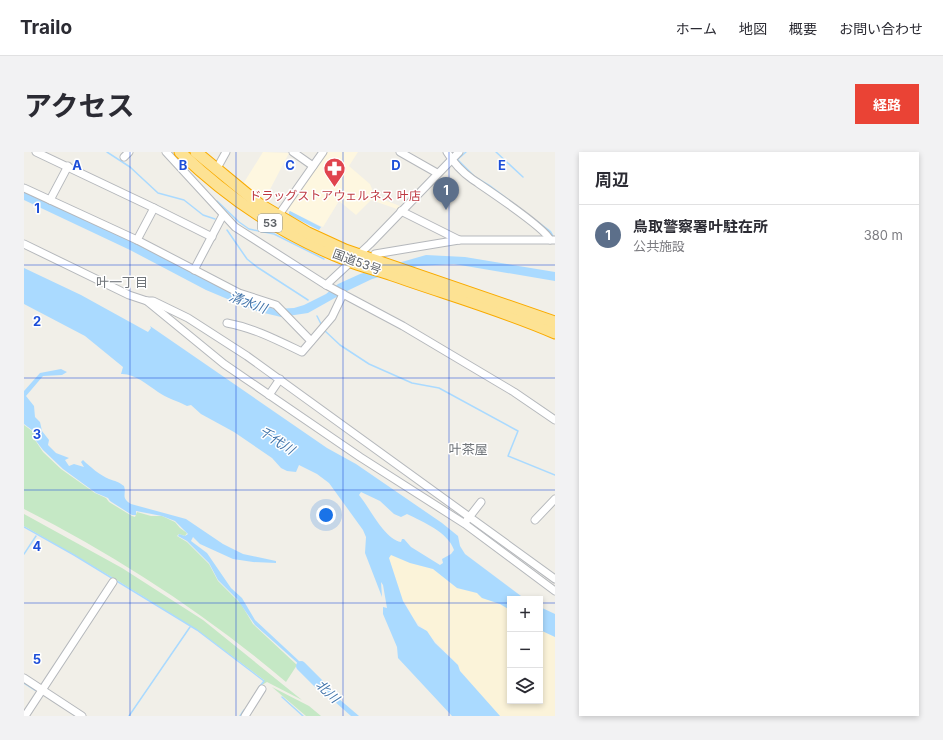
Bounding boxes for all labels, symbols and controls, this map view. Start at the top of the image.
text: Trailo [20,16,72,39]
text: ホーム [675,20,717,37]
text: 地図 [739,20,767,37]
text: 概要 [789,20,817,37]
text: お問い合わせ [839,20,923,37]
button: 経路 [855,84,919,124]
text: アクセス [24,89,135,123]
pharmacy icon: ドラッグストアウェルネス 叶店 [322,156,348,189]
text: A [72,157,82,173]
text: B [179,157,188,173]
text: C [285,157,295,173]
text: D [391,157,401,173]
text: E [498,157,506,173]
text: 周辺 [595,170,629,190]
pin: 1 [433,177,459,210]
place label: ドラッグストアウェルネス 叶店 [249,188,421,203]
text: 1 [34,200,40,216]
road number: 53 [258,214,282,232]
text: 鳥取警察署叶駐在所 [633,217,768,236]
text: 1 [605,227,611,243]
text: 380 m [864,227,903,243]
text: 公共施設 [633,238,685,254]
street label: 国道53号 [331,246,384,277]
district label: 叶一丁目 [96,274,148,290]
water label: 清水川 [227,288,271,317]
text: 2 [33,313,41,329]
water label: 千代川 [256,423,299,458]
text: 3 [33,426,41,442]
district label: 叶茶屋 [448,441,488,457]
your location [316,505,336,525]
text: 4 [33,538,42,554]
map controls [507,596,543,704]
button: + [507,596,543,632]
button: − [507,632,543,668]
text: 5 [33,651,41,667]
button: layers [507,668,543,704]
water label: 北川 [313,676,344,707]

